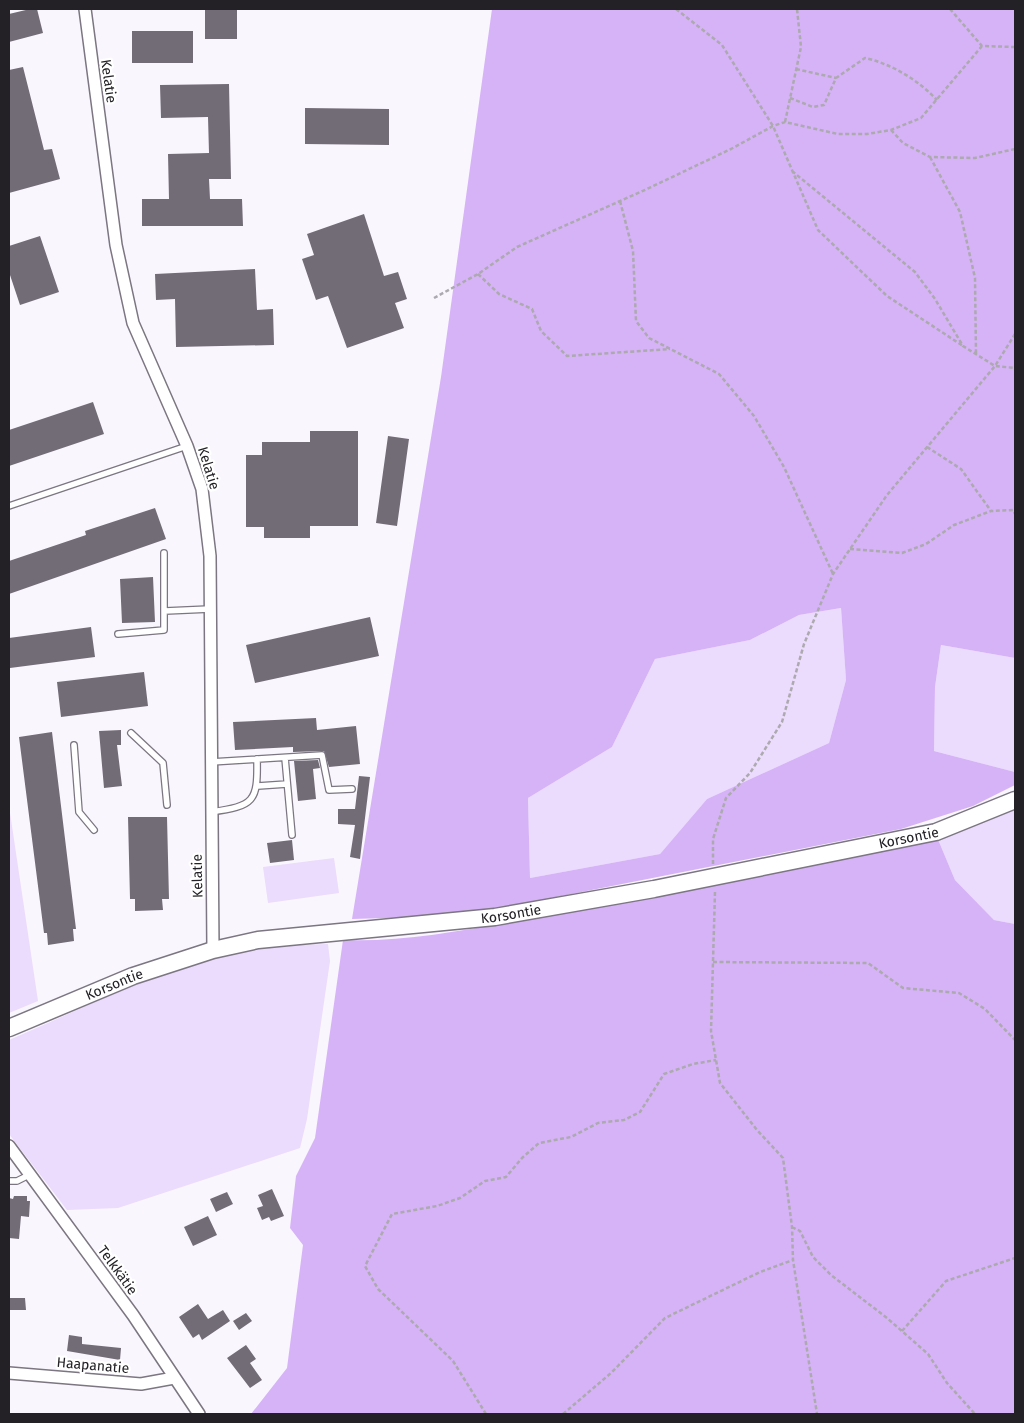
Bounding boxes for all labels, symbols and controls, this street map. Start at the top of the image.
street label: Kelatie [97,58,120,104]
street label: Kelatie [194,445,223,492]
street label: Korsontie [877,824,940,852]
street label: Kelatie [189,854,206,898]
street label: Korsontie [480,901,543,927]
street label: Korsontie [83,965,145,1004]
street label: Telkkätie [94,1242,141,1298]
street label: Haapanatie [56,1354,130,1377]

